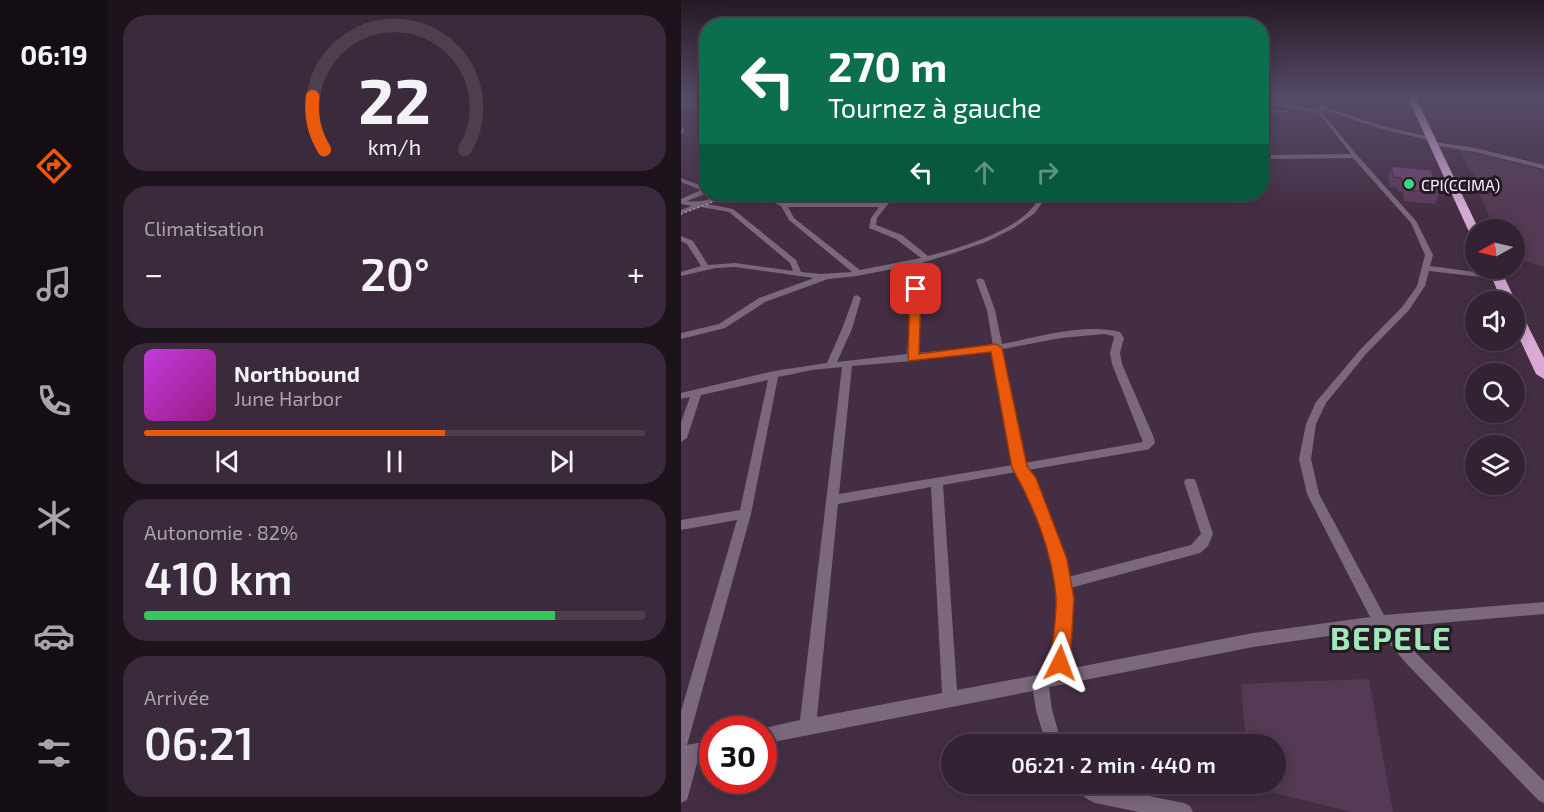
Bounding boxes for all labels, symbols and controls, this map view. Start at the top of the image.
text: 06:19 [20,38,88,70]
text: 270 m [828,40,947,90]
icon: left [729,42,807,120]
text: 22 [358,62,431,137]
text: Tournez à gauche [828,91,1042,123]
text: km/h [368,134,421,159]
icon: directions [33,145,75,187]
icon: left [905,156,938,189]
icon: ahead [968,156,1001,189]
icon: right [1031,156,1064,189]
place label: CPI(CCIMA) [1421,175,1500,194]
marker: CPI(CCIMA) [1402,177,1416,191]
text: Climatisation [144,216,264,240]
north arrow [1465,219,1525,279]
map controls [1465,219,1525,495]
text: 20° [360,246,430,300]
text: − [144,253,163,293]
text: + [627,253,645,293]
icon: music [33,263,75,305]
pin [890,263,941,314]
icon: arrive [899,272,932,305]
button: sound [1465,291,1525,351]
text: Northbound [234,360,360,386]
button: search [1465,363,1525,423]
icon: phone [33,380,75,422]
text: June Harbor [234,386,342,410]
button: layers [1465,435,1525,495]
icon: previous [211,445,244,478]
icon: pause [378,445,411,478]
icon: next [545,445,578,478]
icon: climate [33,497,75,539]
text: Autonomie · 82% [144,520,298,544]
text: 410 km [144,550,293,604]
icon: car [33,615,75,657]
district label: BEPELE [1330,618,1452,656]
position arrow [1028,631,1092,695]
text: Arrivée [144,685,209,709]
text: 06:21 [144,715,254,769]
speed limit sign: 30 [699,716,777,794]
icon: filters [33,732,75,774]
text: 06:21 · 2 min · 440 m [1011,751,1216,777]

